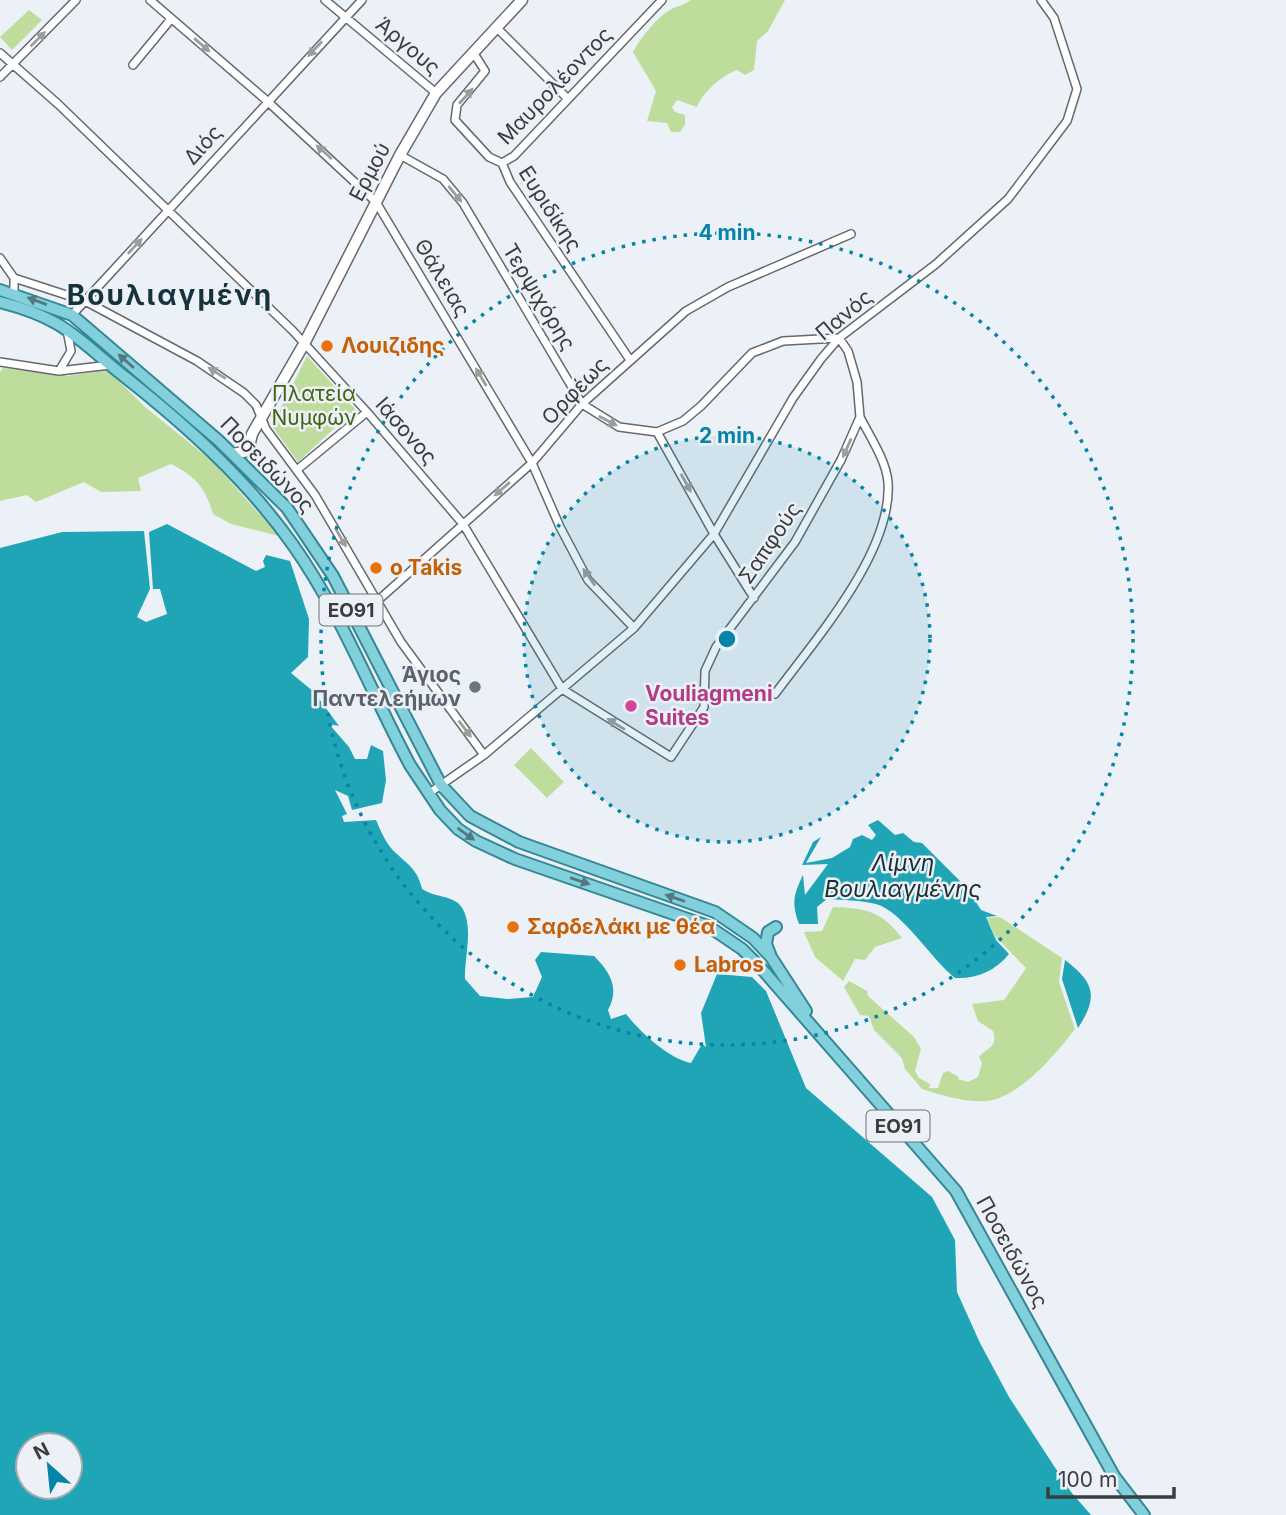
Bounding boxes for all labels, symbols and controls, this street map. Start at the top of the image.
street label: Άργους [371,12,446,80]
street label: Μαυρολέοντος [492,22,617,150]
one-way arrow [29,31,46,47]
one-way arrow [193,37,210,52]
one-way arrow [307,40,323,57]
one-way arrow [457,88,473,105]
street label: Διός [178,120,227,170]
street label: Ερμού [344,138,395,205]
one-way arrow [315,144,333,160]
street label: Ευριδίκης [513,161,587,256]
one-way arrow [447,185,462,202]
text: 4 min [698,220,756,245]
street label: Θάλειας [409,234,475,321]
one-way arrow [127,237,143,255]
street label: Τερψιχόρης [498,239,581,355]
district label: Βουλιαγμένη [67,278,273,312]
street label: Πανός [810,284,877,345]
one-way arrow [26,295,47,306]
place label: Λουιζιδης [341,333,444,358]
marker: Λουιζιδης [319,338,335,354]
street label: Ορφέως [536,352,613,430]
one-way arrow [117,353,135,369]
one-way arrow [207,367,226,379]
one-way arrow [475,368,487,387]
park label: Πλατεία Νυμφών [272,381,356,430]
street label: Ιάσονος [370,392,442,469]
street label: Ποσειδώνος [215,411,319,518]
one-way arrow [598,415,618,427]
text: 2 min [699,423,755,448]
one-way arrow [841,438,853,458]
one-way arrow [680,473,692,493]
one-way arrow [493,481,510,496]
street label: Σαπφούς [733,497,806,588]
one-way arrow [335,529,347,548]
place label: o Takis [390,555,462,580]
marker: o Takis [368,560,384,576]
one-way arrow [582,567,595,587]
road number: ΕΟ91 [320,594,382,625]
centre of rings [715,627,739,651]
place label: Άγιος Παντελεήμων [313,662,461,711]
marker: Άγιος Παντελεήμων [467,679,483,695]
place label: Vouliagmeni Suites [645,681,773,730]
marker: Vouliagmeni Suites [623,698,639,714]
one-way arrow [606,718,625,731]
one-way arrow [457,720,471,738]
one-way arrow [457,827,475,841]
water label: Λίμνη Βουλιαγμένης [824,849,982,903]
one-way arrow [569,876,590,887]
one-way arrow [664,892,685,903]
place label: Σαρδελάκι με θέα [527,914,715,939]
marker: Σαρδελάκι με θέα [505,919,521,935]
place label: Labros [694,952,764,977]
marker: Labros [672,957,688,973]
road number: ΕΟ91 [866,1110,930,1142]
street label: Ποσειδώνος [971,1191,1053,1312]
north arrow [14,1431,84,1501]
text: N [30,1438,53,1465]
scale bar [1048,1456,1174,1500]
text: 100 m [1058,1467,1117,1492]

